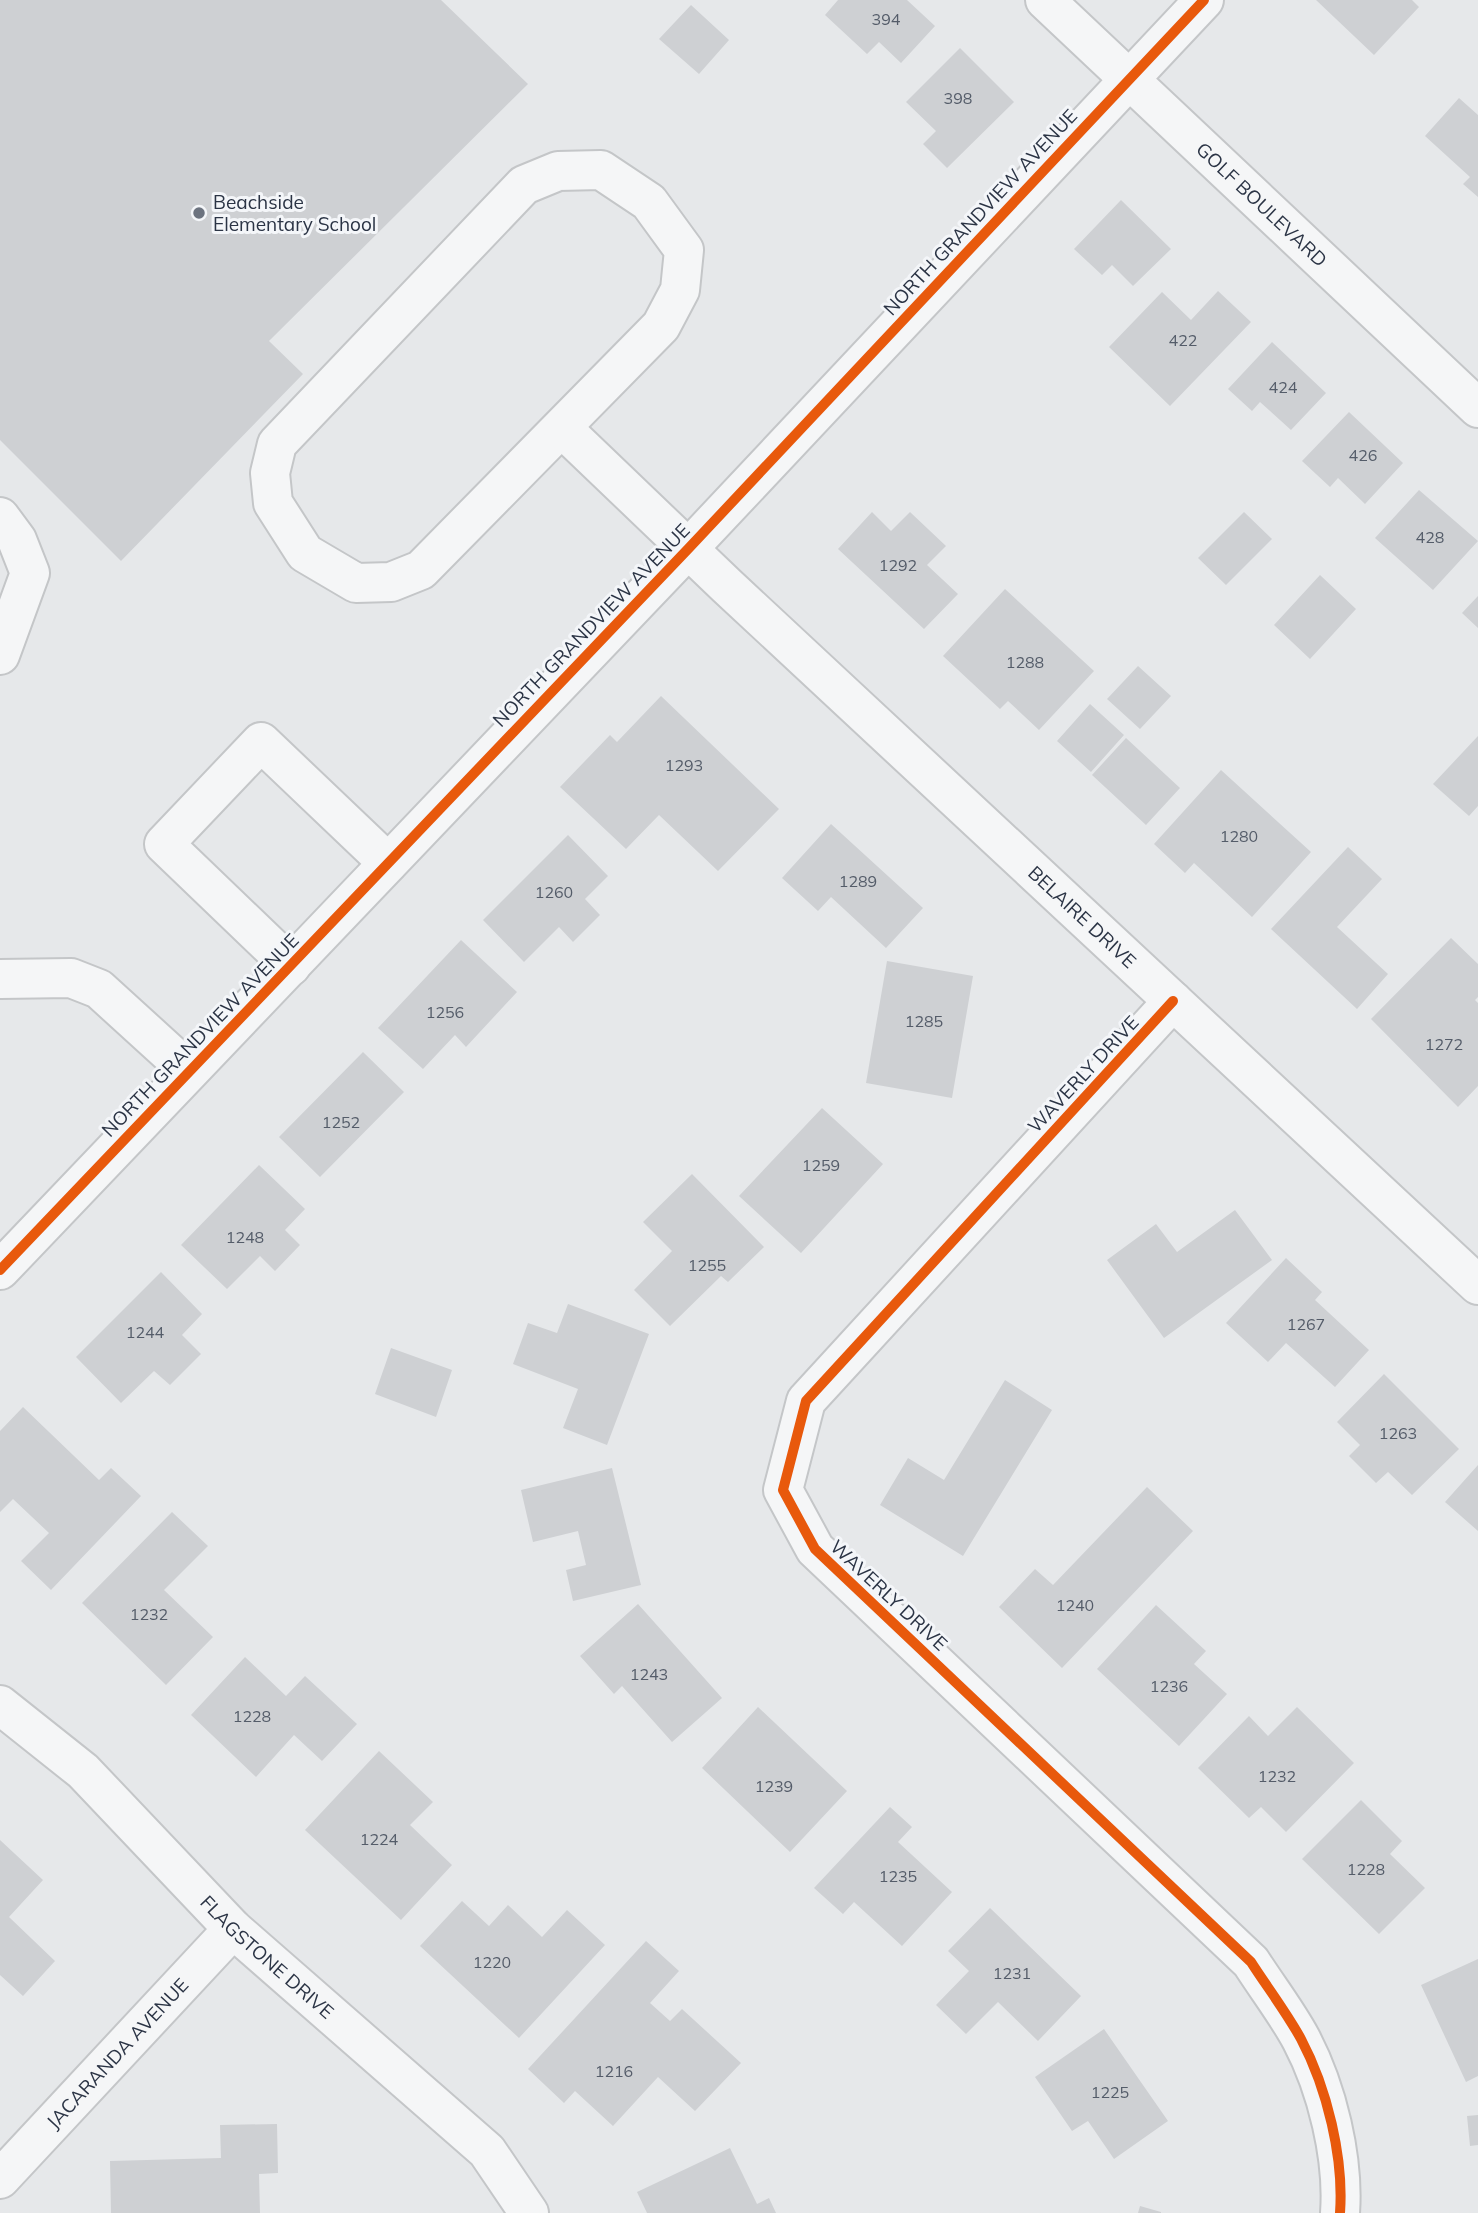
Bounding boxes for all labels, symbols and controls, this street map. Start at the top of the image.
house number: 394 [872,9,901,29]
house number: 398 [944,88,972,108]
street label: NORTH GRANDVIEW AVENUE [878,104,1082,320]
street label: GOLF BOULEVARD [1191,137,1332,272]
place label: Beachside Elementary School [213,190,376,236]
marker: Beachside Elementary School [191,205,207,221]
house number: 422 [1169,330,1197,350]
house number: 424 [1269,377,1298,397]
house number: 426 [1349,445,1377,465]
street label: NORTH GRANDVIEW AVENUE [487,518,695,732]
house number: 428 [1416,527,1444,547]
house number: 1292 [879,555,917,575]
house number: 1288 [1006,652,1044,672]
house number: 1293 [665,755,703,775]
house number: 1280 [1220,826,1258,846]
street label: BELAIRE DRIVE [1023,861,1141,973]
house number: 1289 [839,871,877,891]
house number: 1260 [535,882,573,902]
street label: NORTH GRANDVIEW AVENUE [96,928,304,1142]
house number: 1256 [426,1002,464,1022]
street label: WAVERLY DRIVE [1022,1010,1144,1138]
house number: 1285 [905,1011,943,1031]
house number: 1272 [1425,1034,1463,1054]
house number: 1252 [322,1112,360,1132]
house number: 1259 [802,1155,840,1175]
house number: 1248 [226,1227,264,1247]
house number: 1255 [688,1255,726,1275]
house number: 1267 [1287,1314,1325,1334]
house number: 1244 [126,1322,165,1342]
house number: 1263 [1379,1423,1417,1443]
street label: WAVERLY DRIVE [825,1534,953,1656]
house number: 1240 [1056,1595,1094,1615]
house number: 1232 [130,1604,168,1624]
house number: 1243 [630,1664,668,1684]
house number: 1236 [1150,1676,1188,1696]
house number: 1228 [233,1706,271,1726]
house number: 1232 [1258,1766,1296,1786]
house number: 1239 [755,1776,793,1796]
house number: 1224 [360,1829,399,1849]
house number: 1228 [1347,1859,1385,1879]
house number: 1235 [879,1866,917,1886]
street label: FLAGSTONE DRIVE [195,1890,339,2024]
house number: 1220 [473,1952,511,1972]
house number: 1231 [993,1963,1031,1983]
street label: JACARANDA AVENUE [41,1973,193,2134]
house number: 1216 [595,2061,633,2081]
house number: 1225 [1091,2082,1129,2102]

